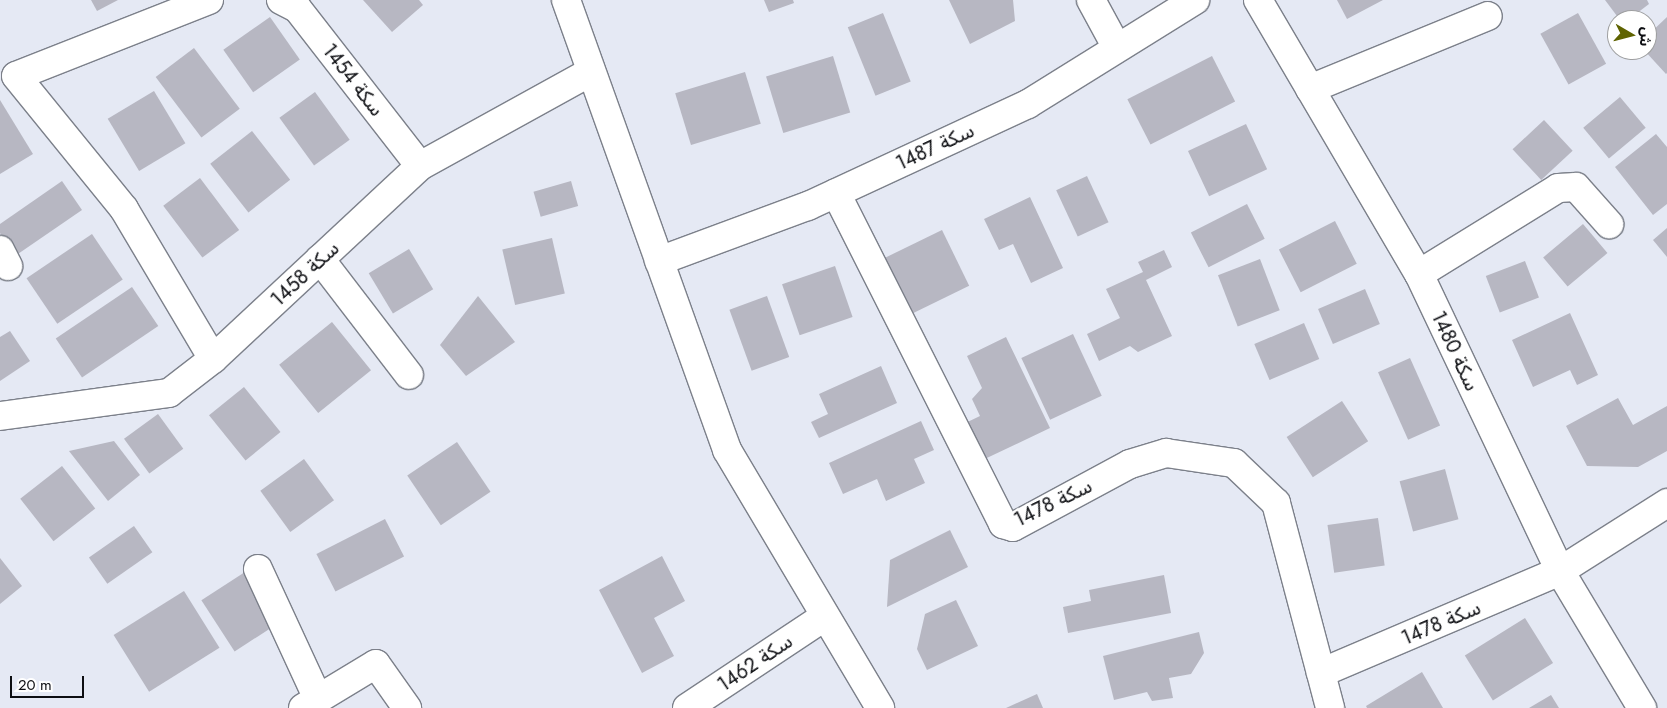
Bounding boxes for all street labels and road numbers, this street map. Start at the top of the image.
street label: سكة 1454 [317,39,389,121]
street label: سكة 1487 [892,119,978,175]
street label: سكة 1458 [266,236,344,312]
street label: سكة 1480 [1426,307,1484,395]
street label: سكة 1478 [1010,474,1096,532]
street label: سكة 1478 [1398,596,1484,650]
street label: سكة 1462 [713,629,797,697]

